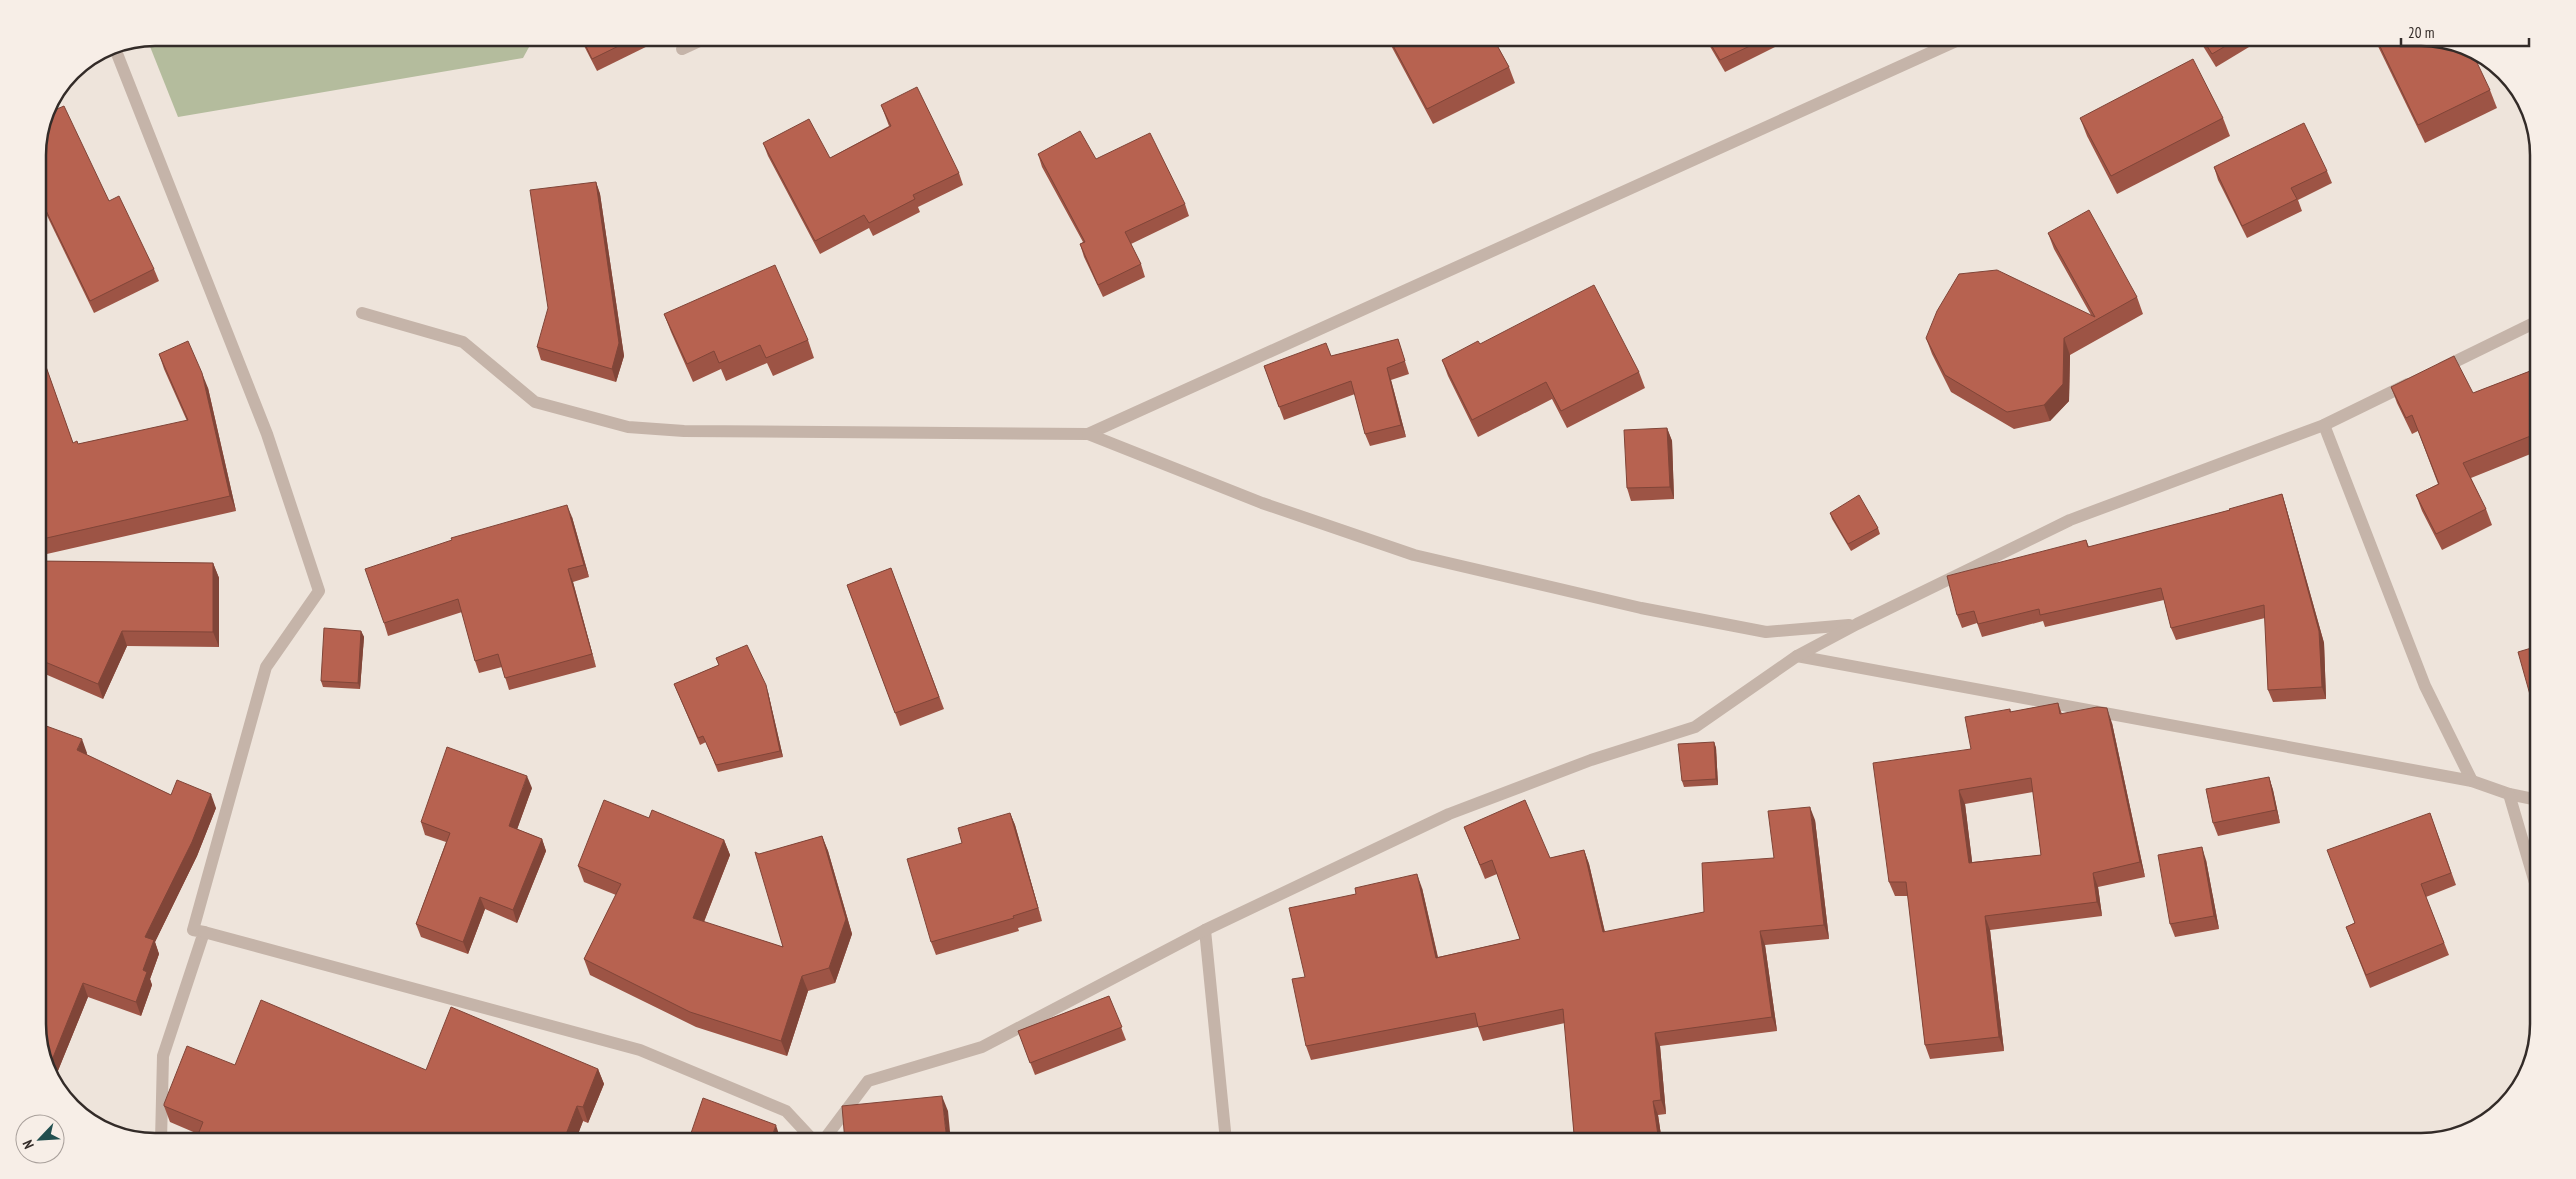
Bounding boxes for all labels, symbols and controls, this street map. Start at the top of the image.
scale bar [2401,15,2528,47]
text: 20 m [2408,23,2434,42]
north arrow [15,1114,65,1164]
text: N [18,1137,38,1152]

